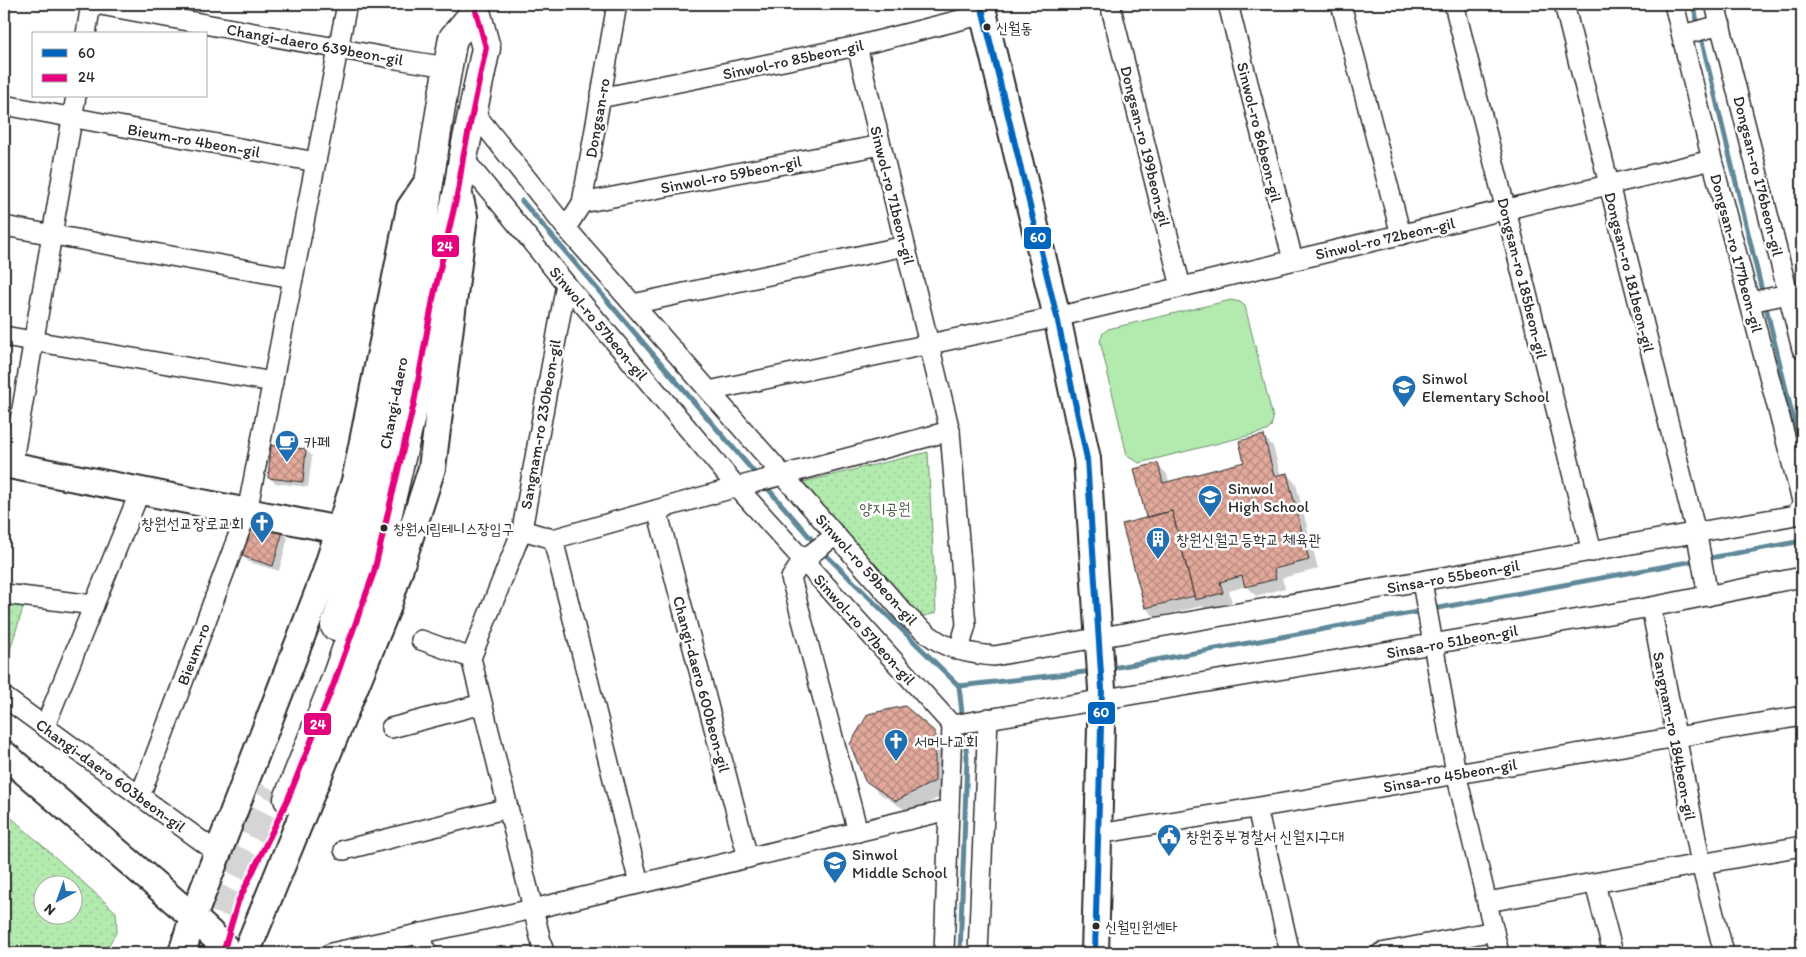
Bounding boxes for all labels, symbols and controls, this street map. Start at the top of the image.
place label: 신월동 [996,19,1032,37]
street label: Changi-daero 639beon-gil [225,20,405,69]
marker: 신월동 [982,22,992,32]
legend [32,32,208,98]
street label: Sinwol-ro 85beon-gil [721,35,866,84]
text: 60 [78,44,95,62]
street label: Sinwol-ro 86beon-gil [1233,60,1286,205]
street label: Dongsan-ro 199beon-gil [1116,64,1175,229]
text: 24 [78,68,95,86]
street label: Dongsan-ro [581,77,614,159]
street label: Dongsan-ro 176beon-gil [1729,94,1788,259]
street label: Bieum-ro 4beon-gil [126,119,262,162]
street label: Sinwol-ro 71beon-gil [866,124,919,267]
street label: Sinwol-ro 59beon-gil [659,151,804,197]
street label: Dongsan-ro 177beon-gil [1706,172,1767,335]
street label: Dongsan-ro 181beon-gil [1600,190,1659,355]
street label: Dongsan-ro 185beon-gil [1493,196,1552,361]
street label: Sinwol-ro 72beon-gil [1313,213,1457,264]
line badge: 60 [1023,226,1052,250]
text: 60 [1030,229,1046,246]
line badge: 24 [431,234,460,258]
text: 24 [437,238,453,255]
street label: Sinwol-ro 57beon-gil [545,262,652,385]
street label: Sangnam-ro 230beon-gil [516,337,565,511]
street label: Changi-daero [375,355,412,451]
place label: Sinwol Elementary School [1422,369,1550,406]
school or university icon: Sinwol Elementary School [1391,374,1417,408]
cafe icon: 카페 [274,429,300,463]
place label: 카페 [304,433,330,452]
place label: Sinwol High School [1228,479,1310,516]
school or university icon: Sinwol High School [1197,484,1223,518]
park label: 양지공원 [859,499,911,518]
church icon: 창원선교장로교회 [249,510,275,544]
street label: Sinwol-ro 59beon-gil [812,510,922,629]
place label: 창원선교장로교회 [141,514,244,533]
place label: 창원시립테니스장입구 [393,520,514,538]
marker: 창원시립테니스장입구 [379,523,389,533]
building icon: 창원신월고등학교 체육관 [1145,526,1171,560]
place label: 창원신월고등학교 체육관 [1176,530,1321,549]
street label: Sinsa-ro 55beon-gil [1385,555,1521,598]
street label: Sinwol-ro 57beon-gil [810,570,920,689]
street label: Changi-daero 600beon-gil [669,594,734,775]
street label: Bieum-ro [173,620,214,688]
street label: Sinsa-ro 51beon-gil [1385,620,1520,662]
street label: Sangnam-ro 184beon-gil [1649,650,1700,822]
line badge: 60 [1087,701,1116,725]
text: 60 [1093,704,1109,721]
line badge: 24 [303,712,332,736]
street label: Changi-daero 603beon-gil [32,715,190,836]
text: 24 [310,716,326,733]
church icon: 서머나교회 [883,728,909,762]
place label: 서머나교회 [914,732,978,751]
street label: Sinsa-ro 45beon-gil [1382,754,1519,797]
public building icon: 창원중부경찰서 신월지구대 [1156,823,1182,857]
place label: 창원중부경찰서 신월지구대 [1186,827,1344,846]
place label: Sinwol Middle School [852,845,948,882]
school or university icon: Sinwol Middle School [822,850,848,884]
north arrow [32,874,82,924]
text: N [41,900,59,919]
place label: 신월민원센타 [1105,918,1177,936]
marker: 신월민원센타 [1091,921,1101,931]

